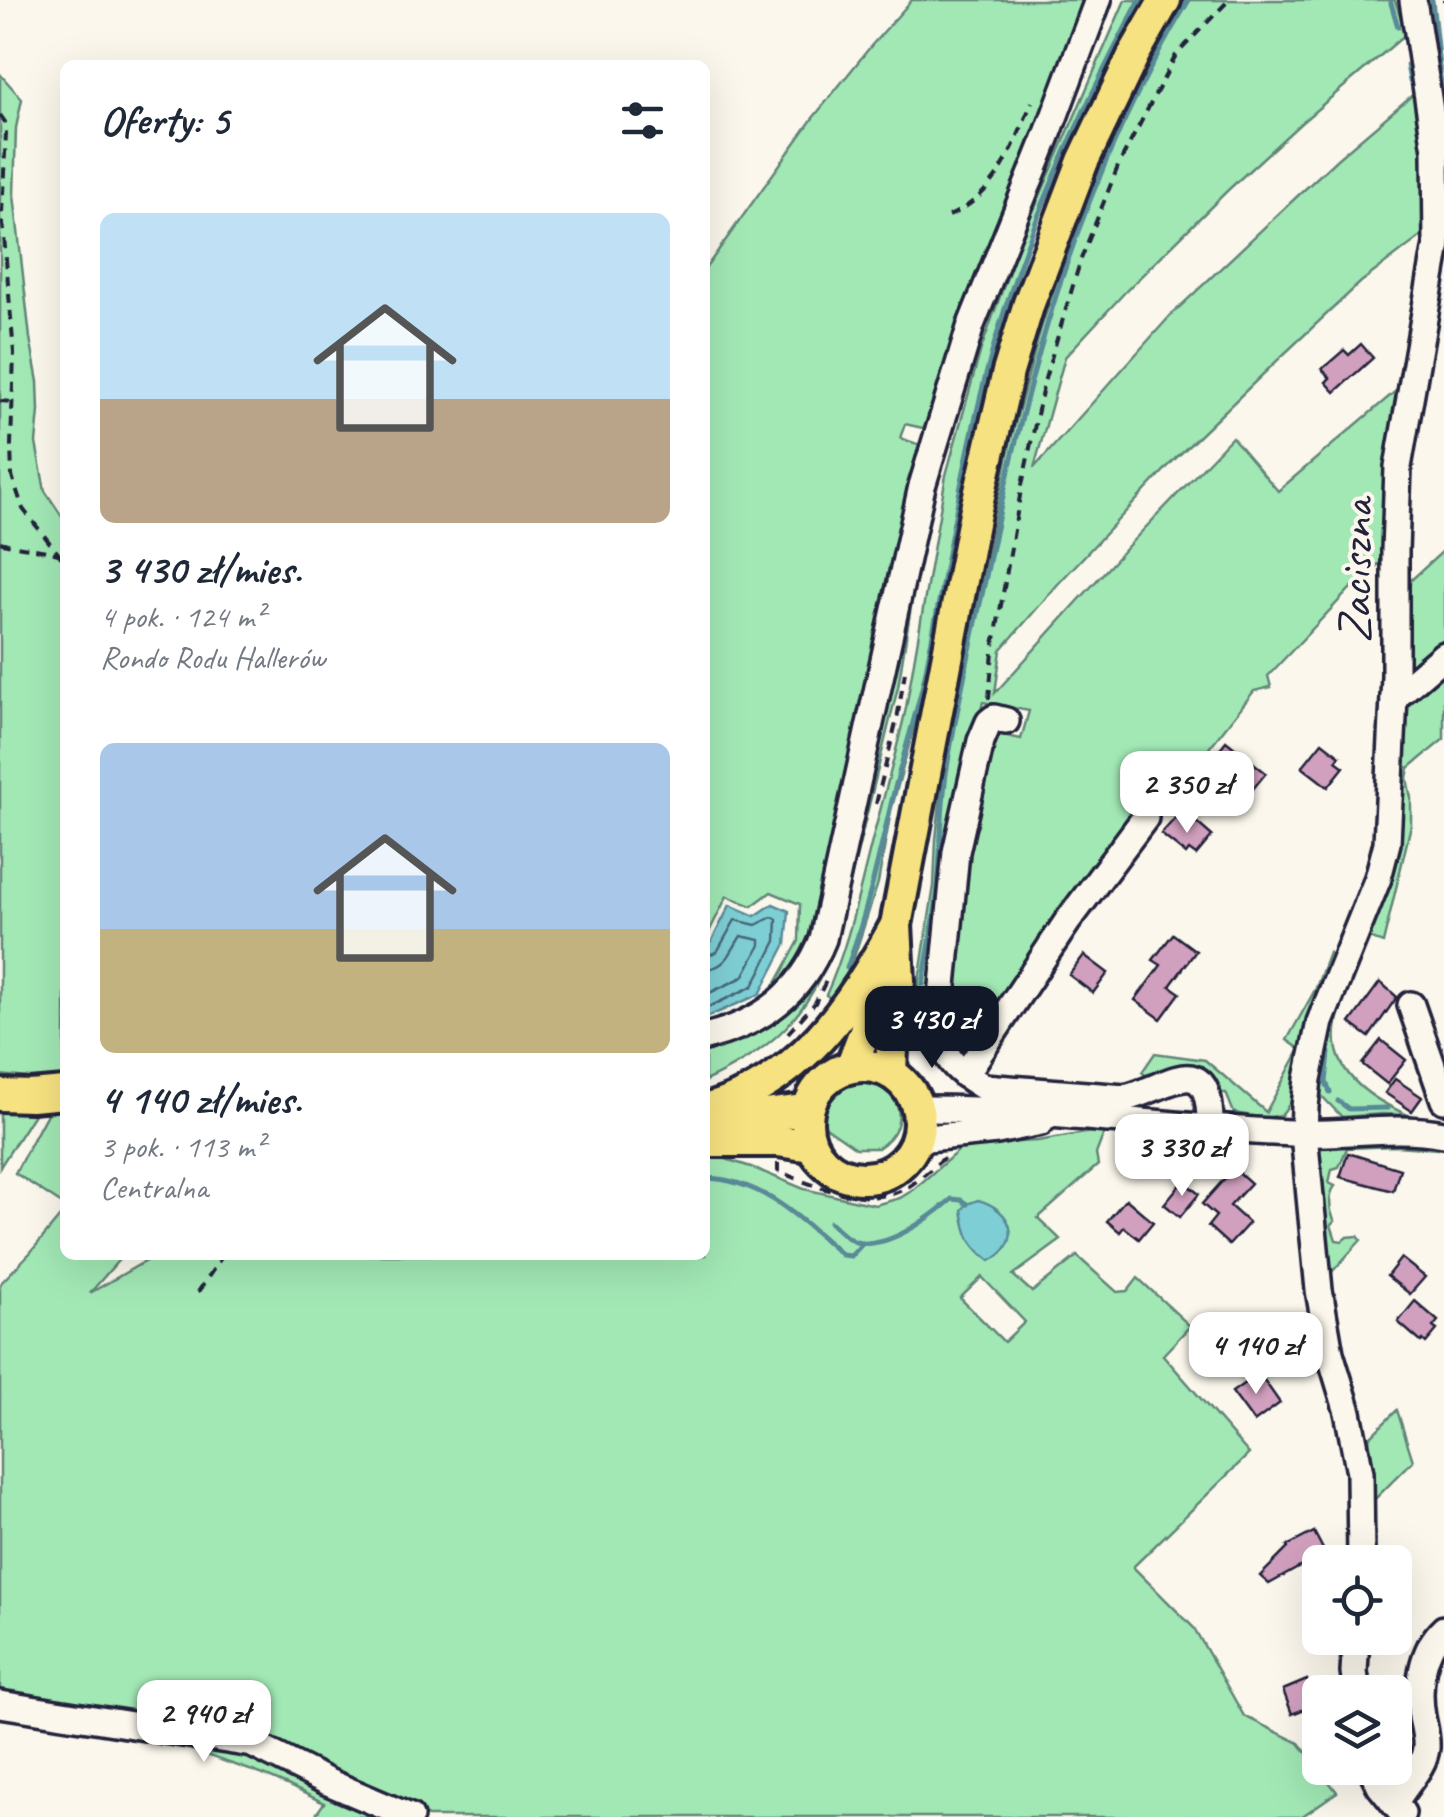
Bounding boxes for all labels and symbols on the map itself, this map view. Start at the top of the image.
street label: Zaciszna [1324,494,1386,643]
pin: 2 350 zł [1084,751,1290,836]
pin: 3 430 zł [829,986,1035,1071]
pin: 3 330 zł [1079,1114,1285,1199]
pin: 4 140 zł [1153,1312,1359,1397]
pin: 2 940 zł [101,1680,307,1765]

